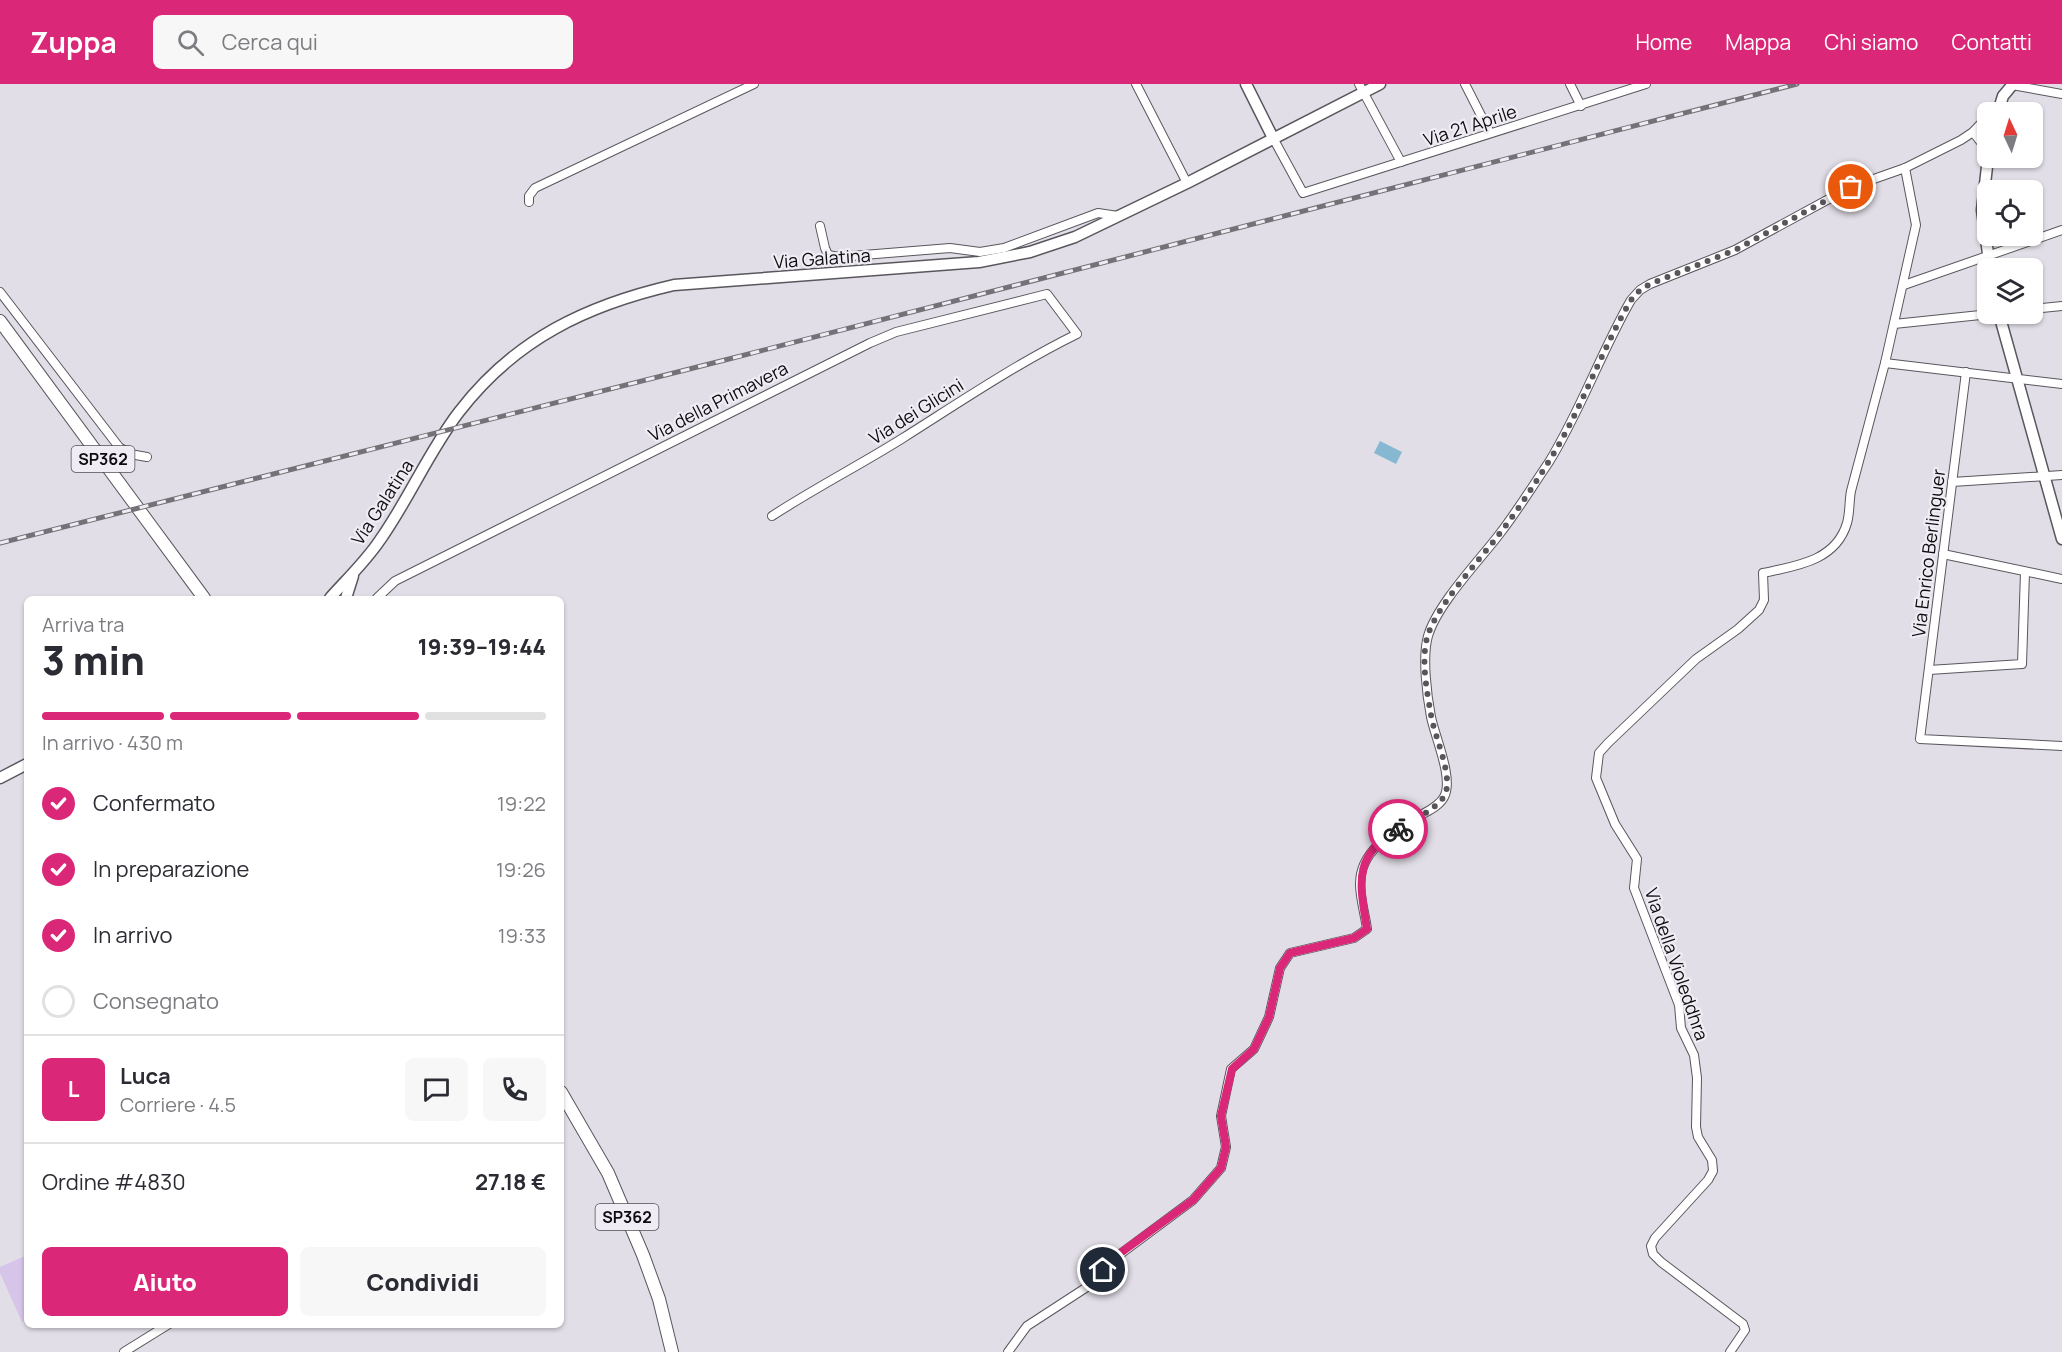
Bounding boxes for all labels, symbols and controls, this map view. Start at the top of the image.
search box [153,15,573,69]
text: Zuppa [30,23,117,61]
icon: search [174,26,207,59]
text: Cerca qui [222,27,318,57]
text: Home [1635,28,1692,56]
text: Mappa [1725,28,1791,56]
text: Chi siamo [1824,28,1919,56]
text: Contatti [1952,28,2032,56]
street label: Via 21 Aprile [1420,99,1520,151]
north arrow [1977,102,2043,168]
map controls [1977,102,2043,324]
pin [1825,161,1876,212]
icon: bag [1834,170,1867,203]
button: locate [1977,180,2043,246]
street label: Via Galatina [773,243,871,273]
button: layers [1977,258,2043,324]
street label: Via della Primavera [644,355,792,447]
street label: Via dei Glicini [864,372,968,450]
road number: SP362 [72,446,134,472]
street label: Via Galatina [345,455,419,549]
street label: Via Enrico Berlinguer [1906,467,1950,639]
text: Arriva tra [42,611,124,638]
text: 19:39–19:44 [418,632,546,662]
text: 3 min [42,633,145,687]
text: In arrivo · 430 m [42,729,183,756]
icon: check [42,787,75,820]
text: Confermato [93,788,215,818]
text: 19:22 [497,790,546,817]
courier [1368,799,1428,859]
icon: bike [1382,813,1415,846]
icon: check [42,853,75,886]
text: In preparazione [93,854,249,884]
text: 19:26 [496,856,546,883]
street label: Via della Violeddhra [1640,885,1714,1043]
icon: check [42,919,75,952]
text: In arrivo [93,920,173,950]
text: 19:33 [498,922,546,949]
text: Consegnato [93,986,219,1016]
button: chat [405,1058,468,1121]
button: phone [483,1058,546,1121]
text: Luca [120,1061,171,1091]
text: L [68,1074,79,1104]
text: Corriere · 4.5 [120,1091,236,1118]
text: Ordine #4830 [42,1167,186,1197]
text: 27.18 € [475,1167,546,1197]
road number: SP362 [596,1204,658,1230]
pin [1077,1244,1128,1295]
button: Aiuto [42,1247,288,1316]
button: Condividi [300,1247,546,1316]
icon: home [1086,1253,1119,1286]

